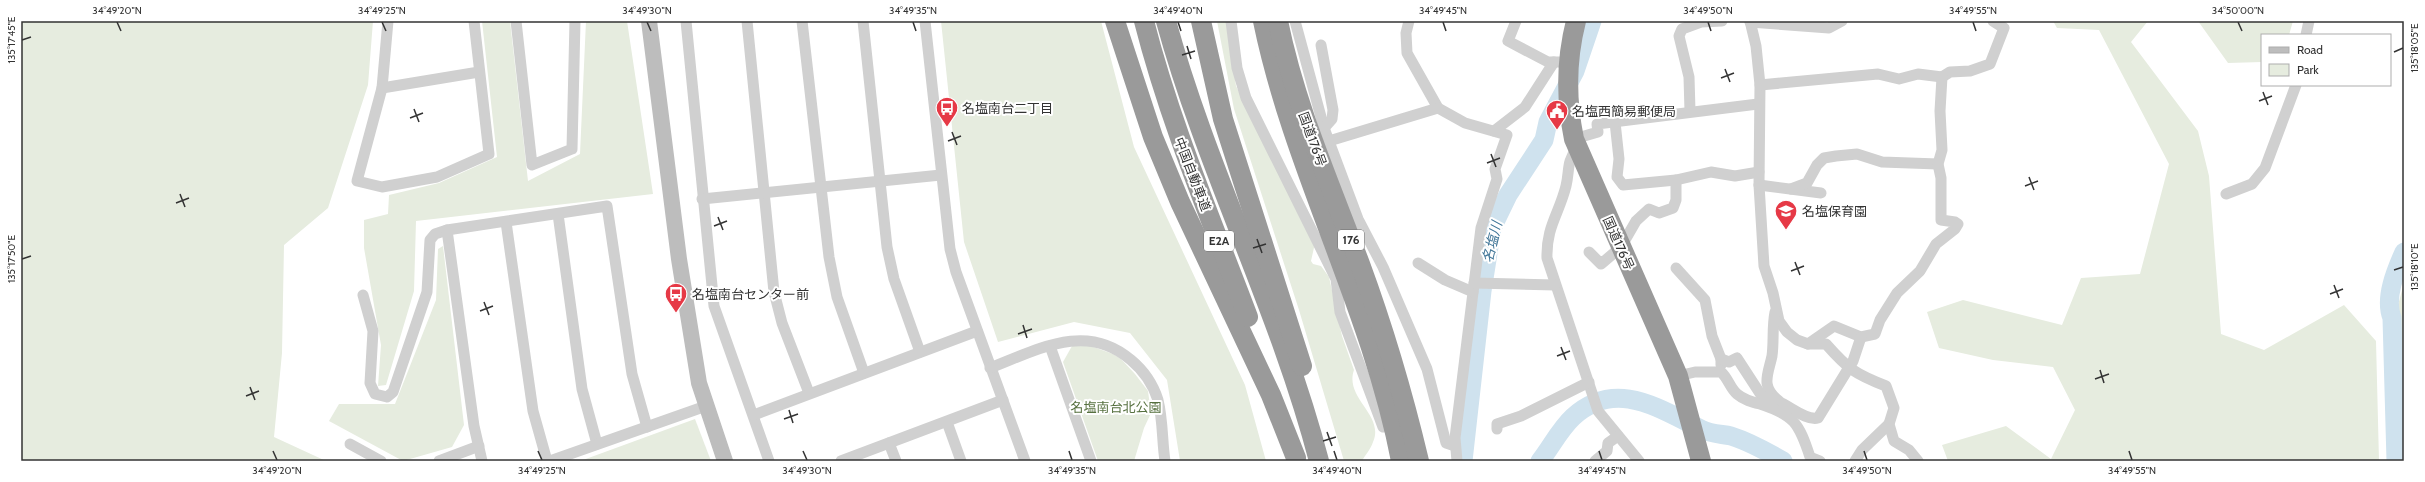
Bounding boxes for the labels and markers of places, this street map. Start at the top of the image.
bus stop icon: 名塩南台二丁目 [934,95,960,128]
public building icon: 名塩西簡易郵便局 [1544,98,1570,131]
place label: 名塩南台二丁目 [962,100,1053,116]
place label: 名塩西簡易郵便局 [1572,103,1676,119]
school or university icon: 名塩保育園 [1773,198,1799,231]
place label: 名塩保育園 [1802,203,1867,219]
bus stop icon: 名塩南台センター前 [663,281,689,314]
place label: 名塩南台センター前 [692,286,809,302]

